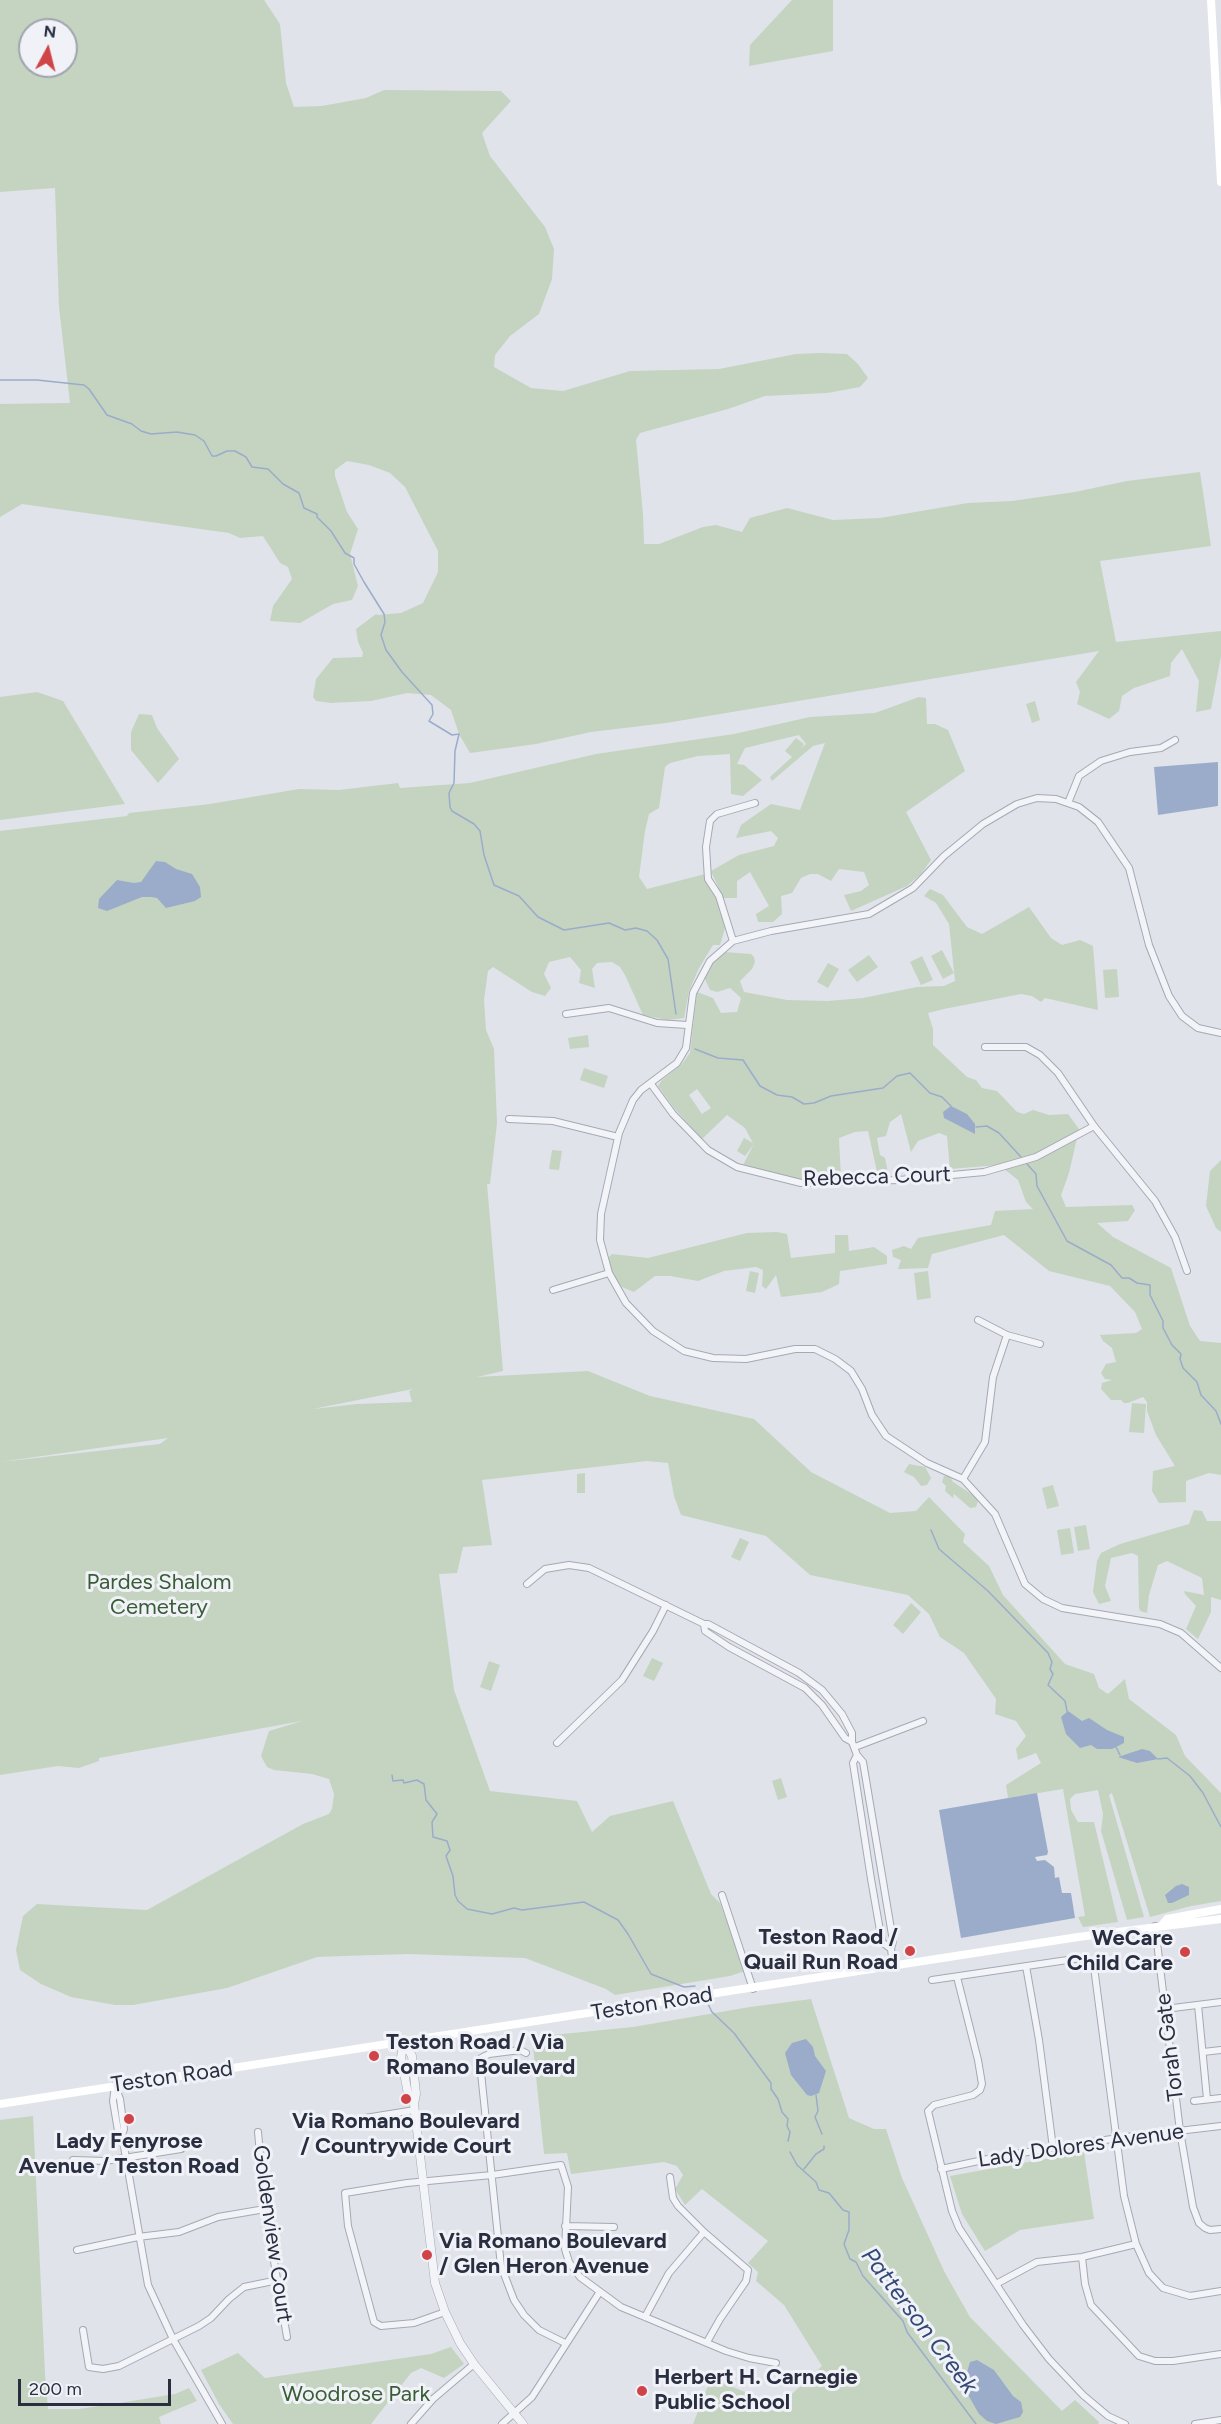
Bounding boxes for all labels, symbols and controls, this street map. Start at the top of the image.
north arrow [18,18,78,78]
text: N [43,21,57,42]
street label: Rebecca Court [803,1161,951,1193]
park label: Pardes Shalom Cemetery [86,1570,232,1622]
place label: Teston Raod / Quail Run Road [744,1925,898,1976]
place label: WeCare Child Care [1067,1926,1173,1978]
marker: Teston Raod / Quail Run Road [903,1944,917,1958]
marker: WeCare Child Care [1178,1945,1192,1959]
street label: Teston Road [589,1981,715,2027]
street label: Torah Gate [1150,1992,1190,2102]
place label: Teston Road / Via Romano Boulevard [386,2030,575,2082]
marker: Teston Road / Via Romano Boulevard [367,2049,381,2063]
street label: Teston Road [110,2055,234,2099]
marker: Via Romano Boulevard / Countrywide Court [399,2092,413,2106]
place label: Via Romano Boulevard / Countrywide Court [292,2109,520,2160]
marker: Lady Fenyrose Avenue / Teston Road [122,2112,136,2126]
street label: Lady Dolores Avenue [976,2118,1186,2174]
place label: Lady Fenyrose Avenue / Teston Road [19,2129,239,2180]
street label: Goldenview Court [246,2144,298,2324]
place label: Via Romano Boulevard / Glen Heron Avenue [439,2229,667,2280]
water label: Patterson Creek [855,2242,983,2400]
marker: Via Romano Boulevard / Glen Heron Avenue [420,2248,434,2262]
place label: Herbert H. Carnegie Public School [654,2365,858,2416]
scale bar [21,2367,174,2405]
text: 200 m [29,2378,82,2400]
park label: Woodrose Park [282,2382,430,2408]
marker: Herbert H. Carnegie Public School [635,2384,649,2398]

